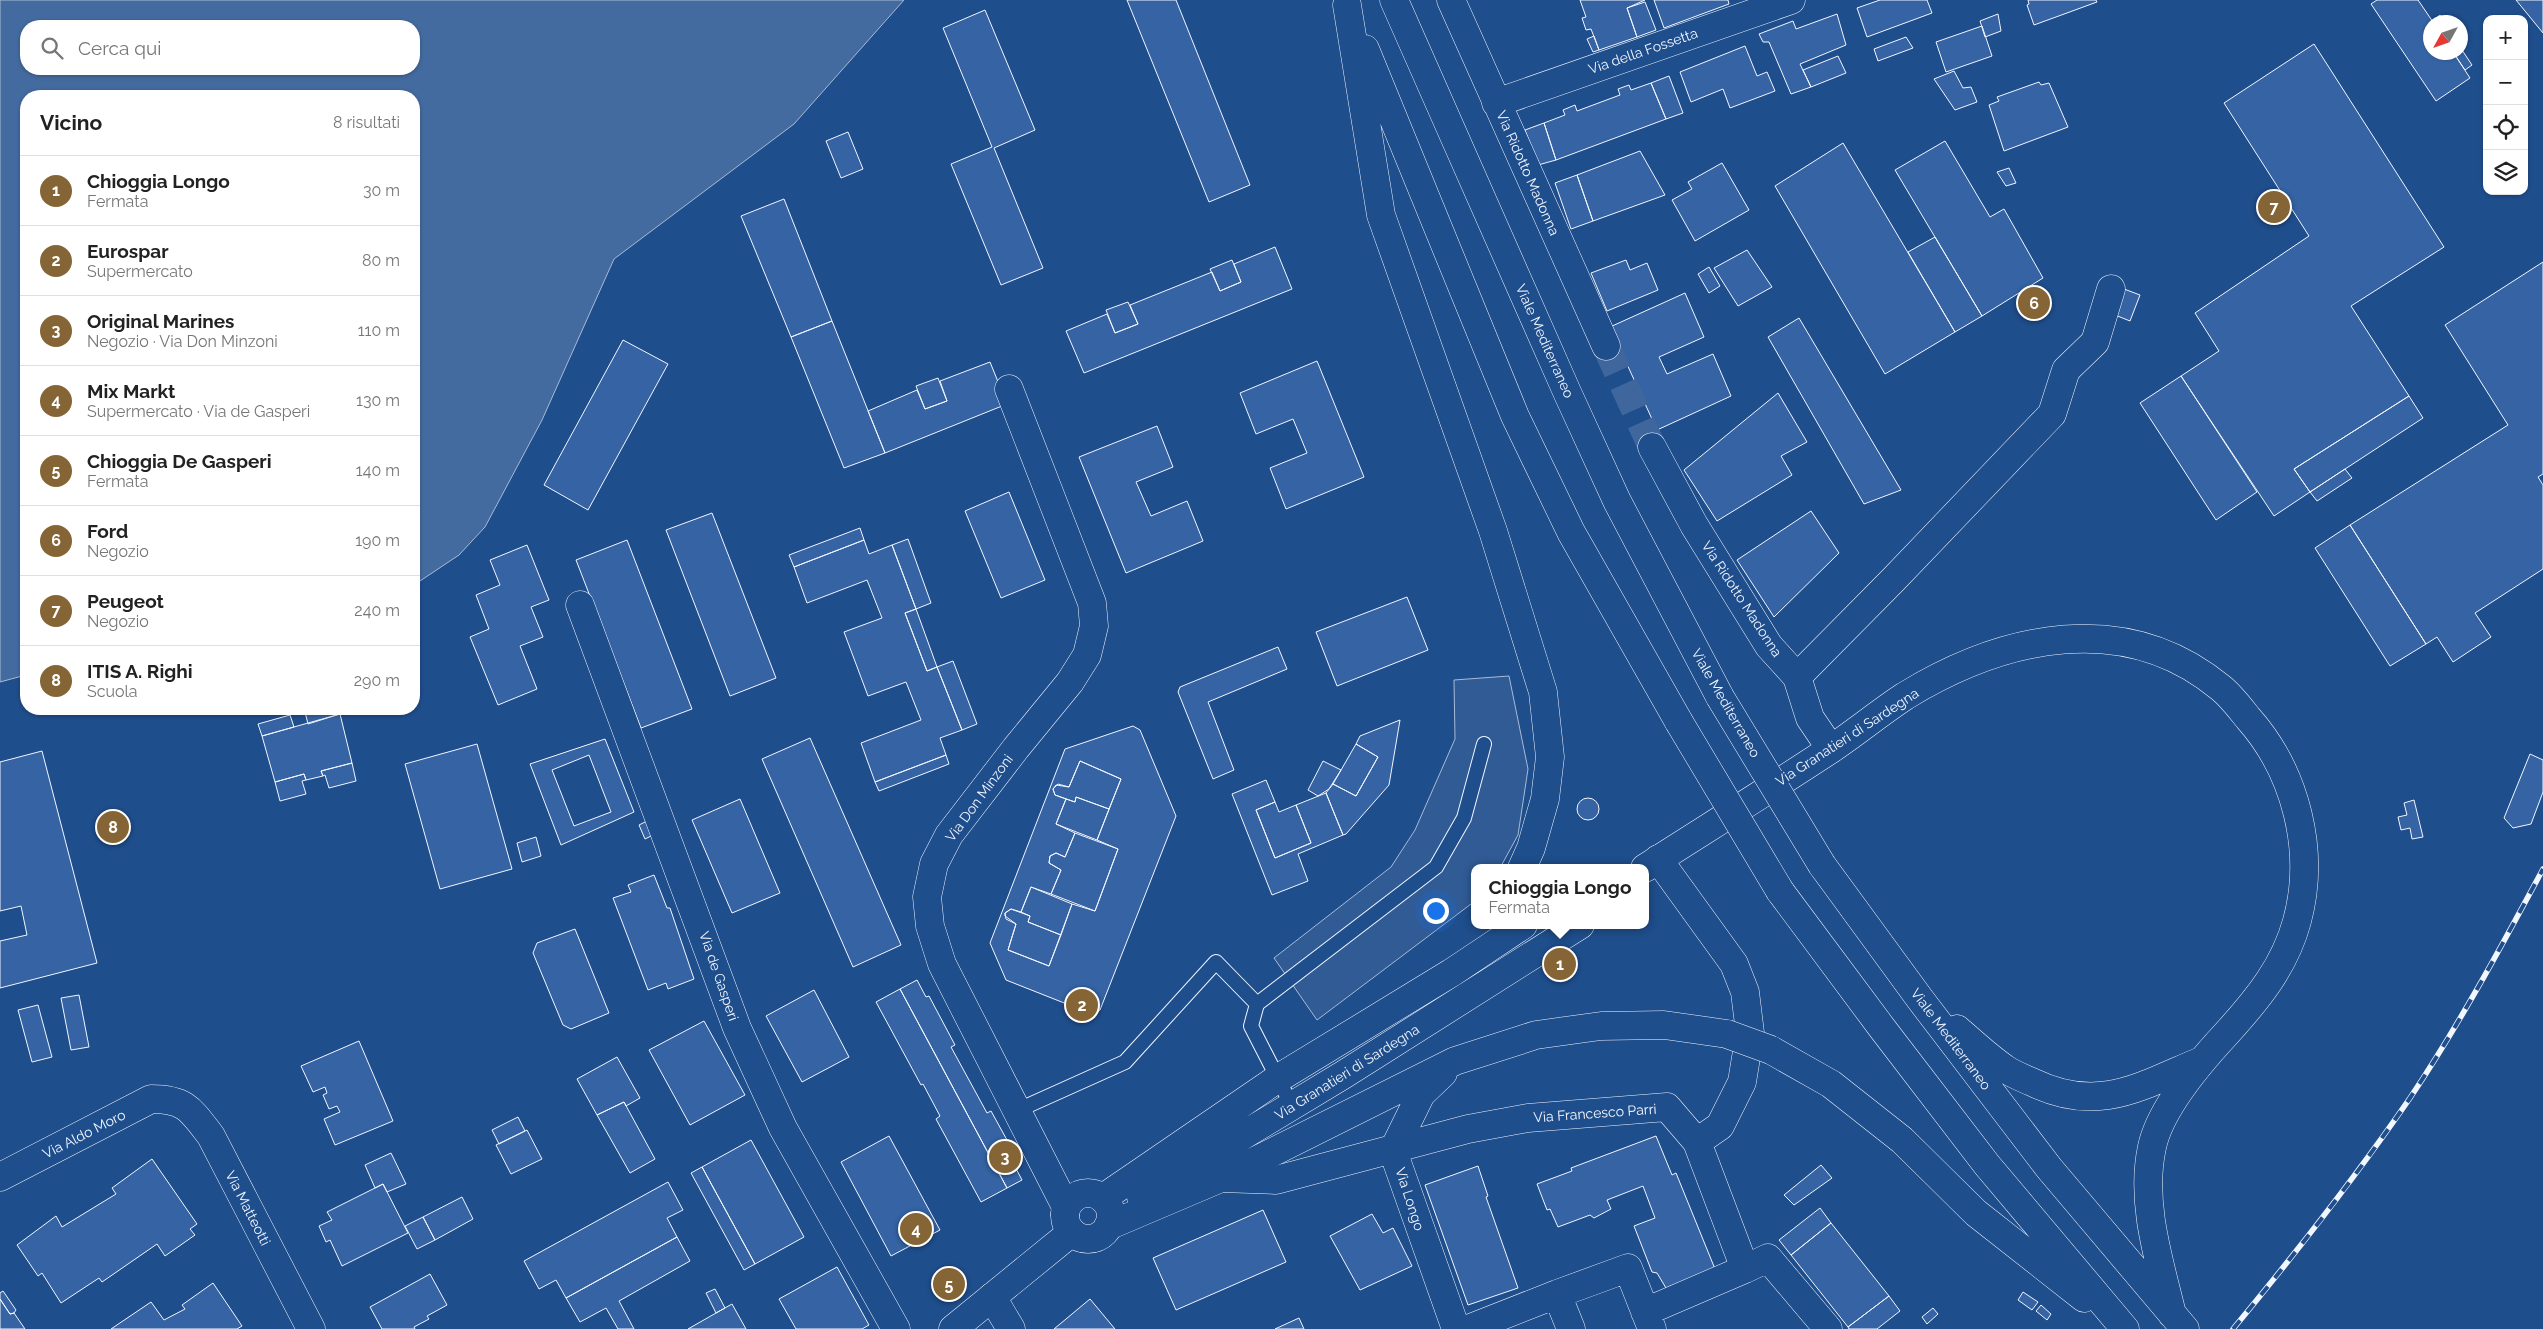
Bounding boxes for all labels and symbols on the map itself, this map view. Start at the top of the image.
north arrow [2423,15,2468,60]
street label: Via della Fossetta [1586,25,1700,77]
street label: Via Ridotto Madonna [1493,108,1563,238]
pin: 7 [2258,188,2290,226]
street label: Viale Mediterraneo [1513,282,1577,400]
pin: 6 [2018,284,2050,322]
street label: Via Ridotto Madonna [1699,538,1785,660]
street label: Viale Mediterraneo [1688,646,1764,760]
street label: Via Granatieri di Sardegna [1773,685,1921,789]
street label: Via Don Minzoni [942,751,1016,845]
pin: 8 [97,808,129,846]
your location [1423,898,1449,924]
street label: Via de Gasperi [696,929,742,1023]
pin: 1 [1544,945,1576,983]
street label: Viale Mediterraneo [1908,985,1994,1093]
pin: 2 [1066,986,1098,1024]
street label: Via Granatieri di Sardegna [1272,1021,1422,1123]
street label: Via Francesco Parri [1533,1101,1657,1125]
street label: Via Aldo Moro [40,1106,128,1162]
pin: 3 [989,1138,1021,1176]
street label: Via Longo [1392,1165,1428,1233]
street label: Via Matteotti [222,1168,274,1248]
pin: 4 [900,1210,932,1248]
pin: 5 [933,1265,965,1303]

